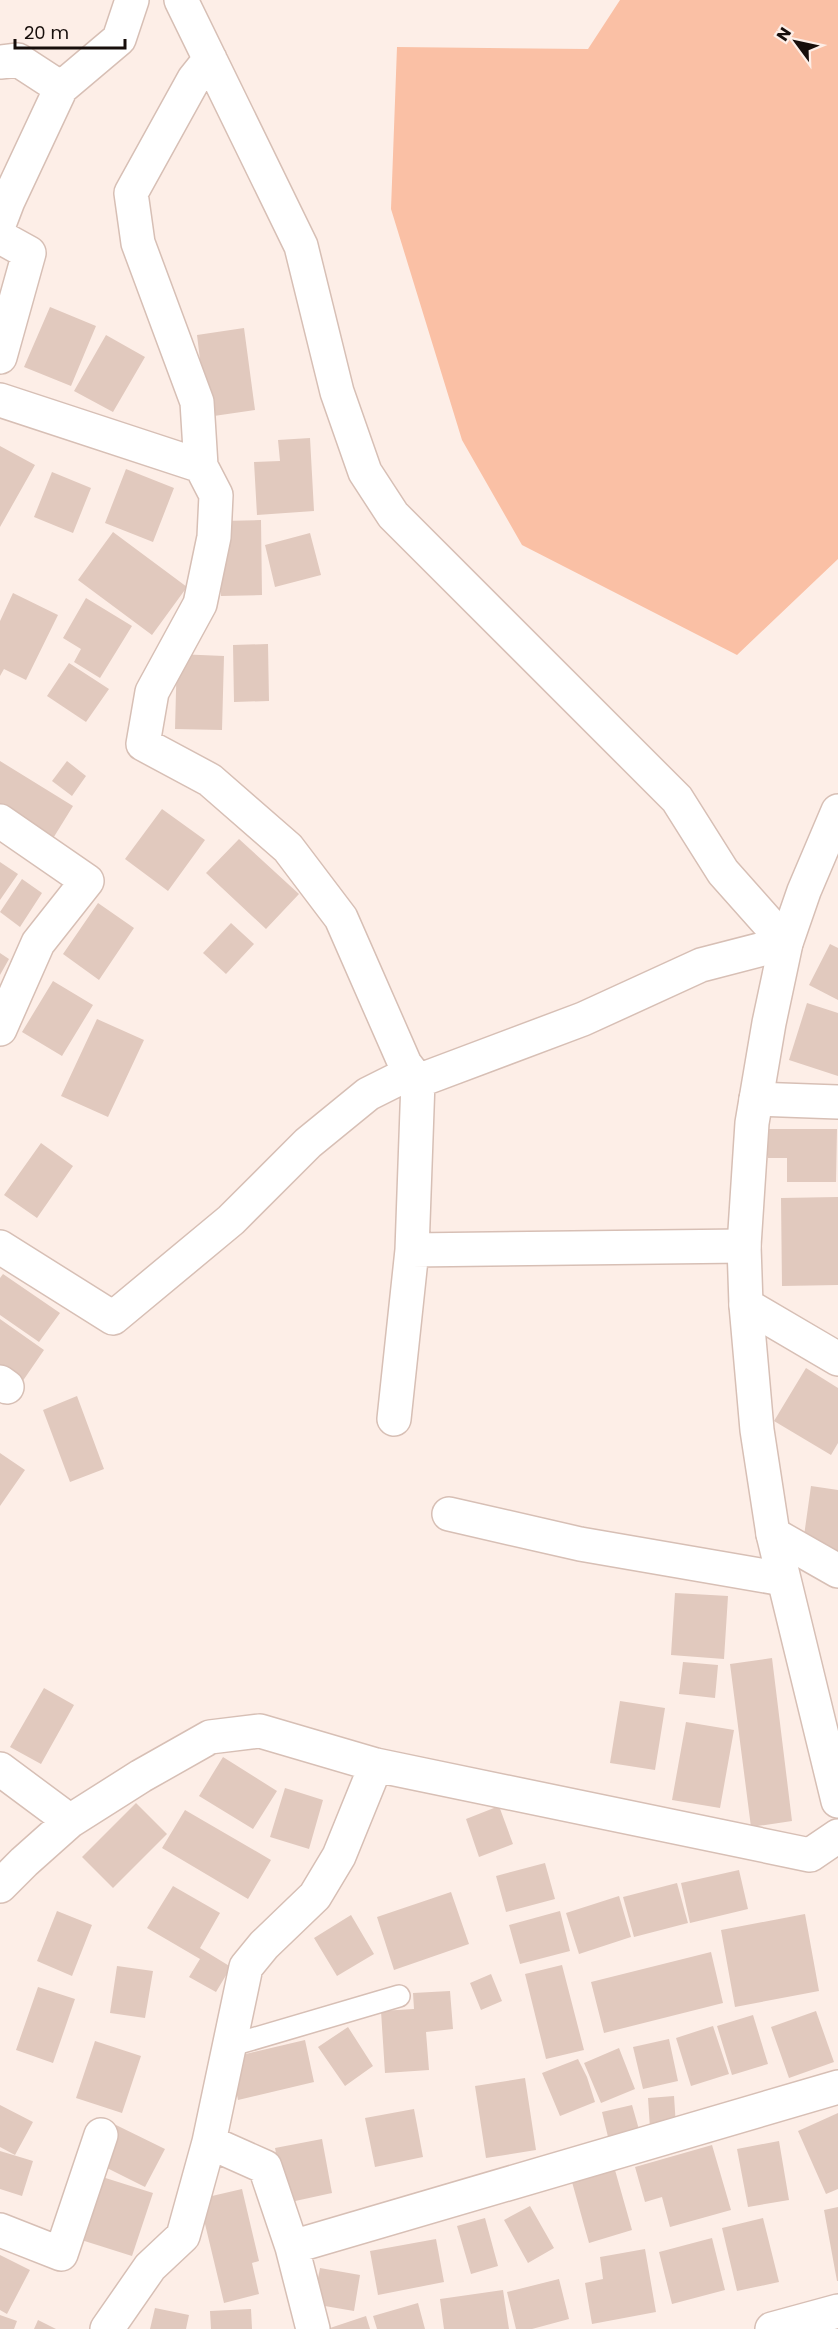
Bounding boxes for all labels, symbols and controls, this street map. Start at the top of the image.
scale bar [15,12,124,50]
north arrow [766,12,826,72]
text: 20 m [24,20,69,45]
text: N [771,23,797,45]

